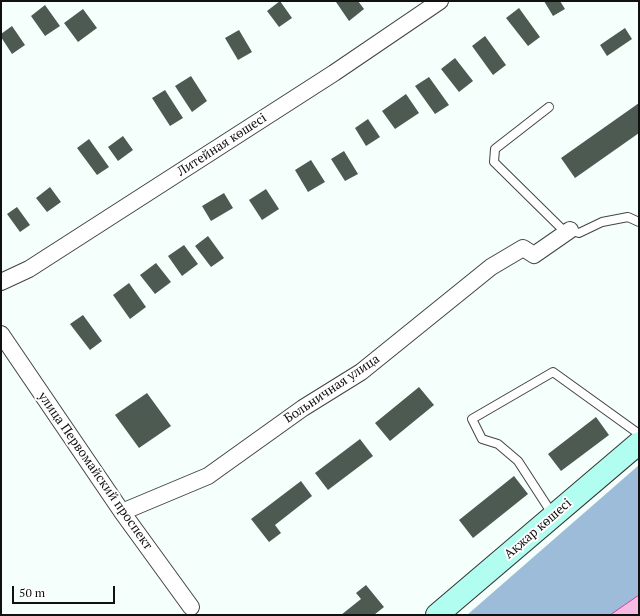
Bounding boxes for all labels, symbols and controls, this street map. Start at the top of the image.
street label: Литейная көшесі [174,110,270,180]
street label: Больничная улица [281,351,383,427]
street label: улица Первомайский проспект [34,389,156,553]
street label: Ақжар көшесі [501,496,575,562]
scale bar [14,578,117,604]
text: 50 m [19,585,45,600]

